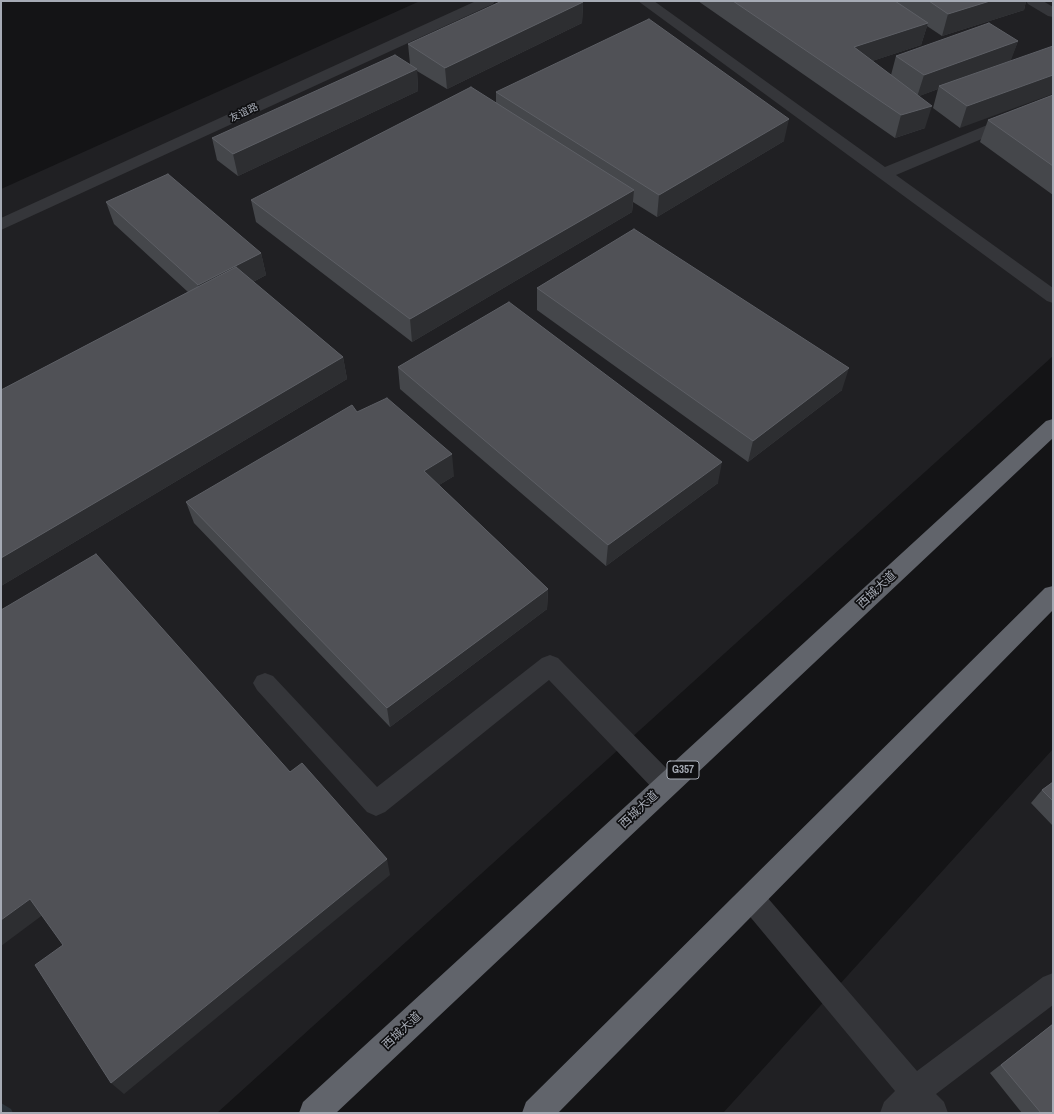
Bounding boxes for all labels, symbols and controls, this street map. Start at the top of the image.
street label: 友谊路 [228,101,260,125]
street label: 西城大道 [855,568,899,612]
road number: G357 [667,761,699,779]
street label: 西城大道 [617,788,661,832]
street label: 西城大道 [380,1009,424,1053]

